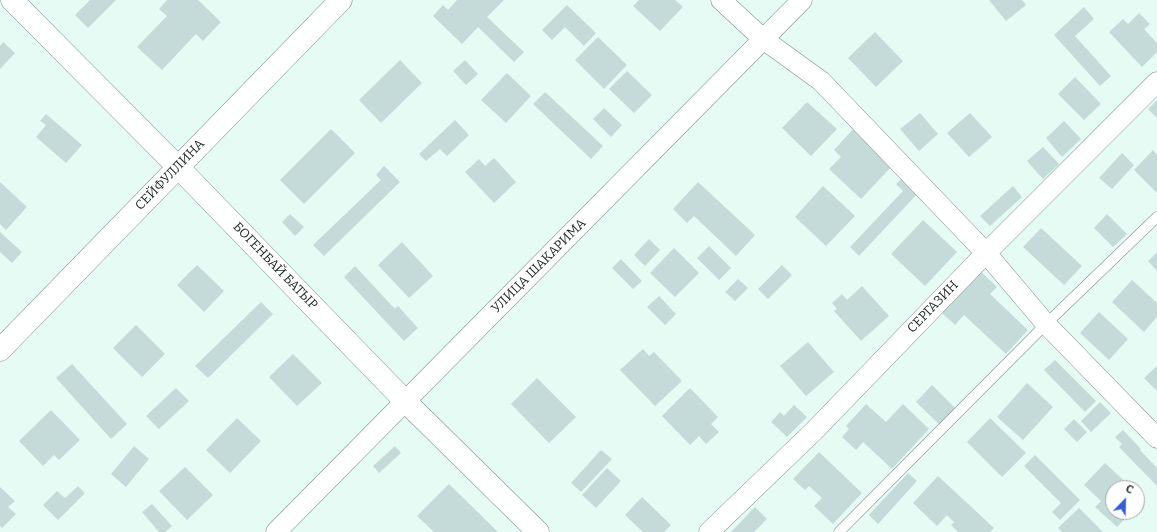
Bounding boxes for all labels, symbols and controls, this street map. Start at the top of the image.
street label: СЕЙФУЛЛИНА [132,136,208,214]
street label: УЛИЦА ШАКАРИМА [489,216,589,316]
street label: БОГЕНБАЙ БАТЫР [229,219,321,313]
street label: СЕРГАЗИН [904,278,962,336]
north arrow [1105,480,1145,520]
text: С [1124,482,1135,497]

